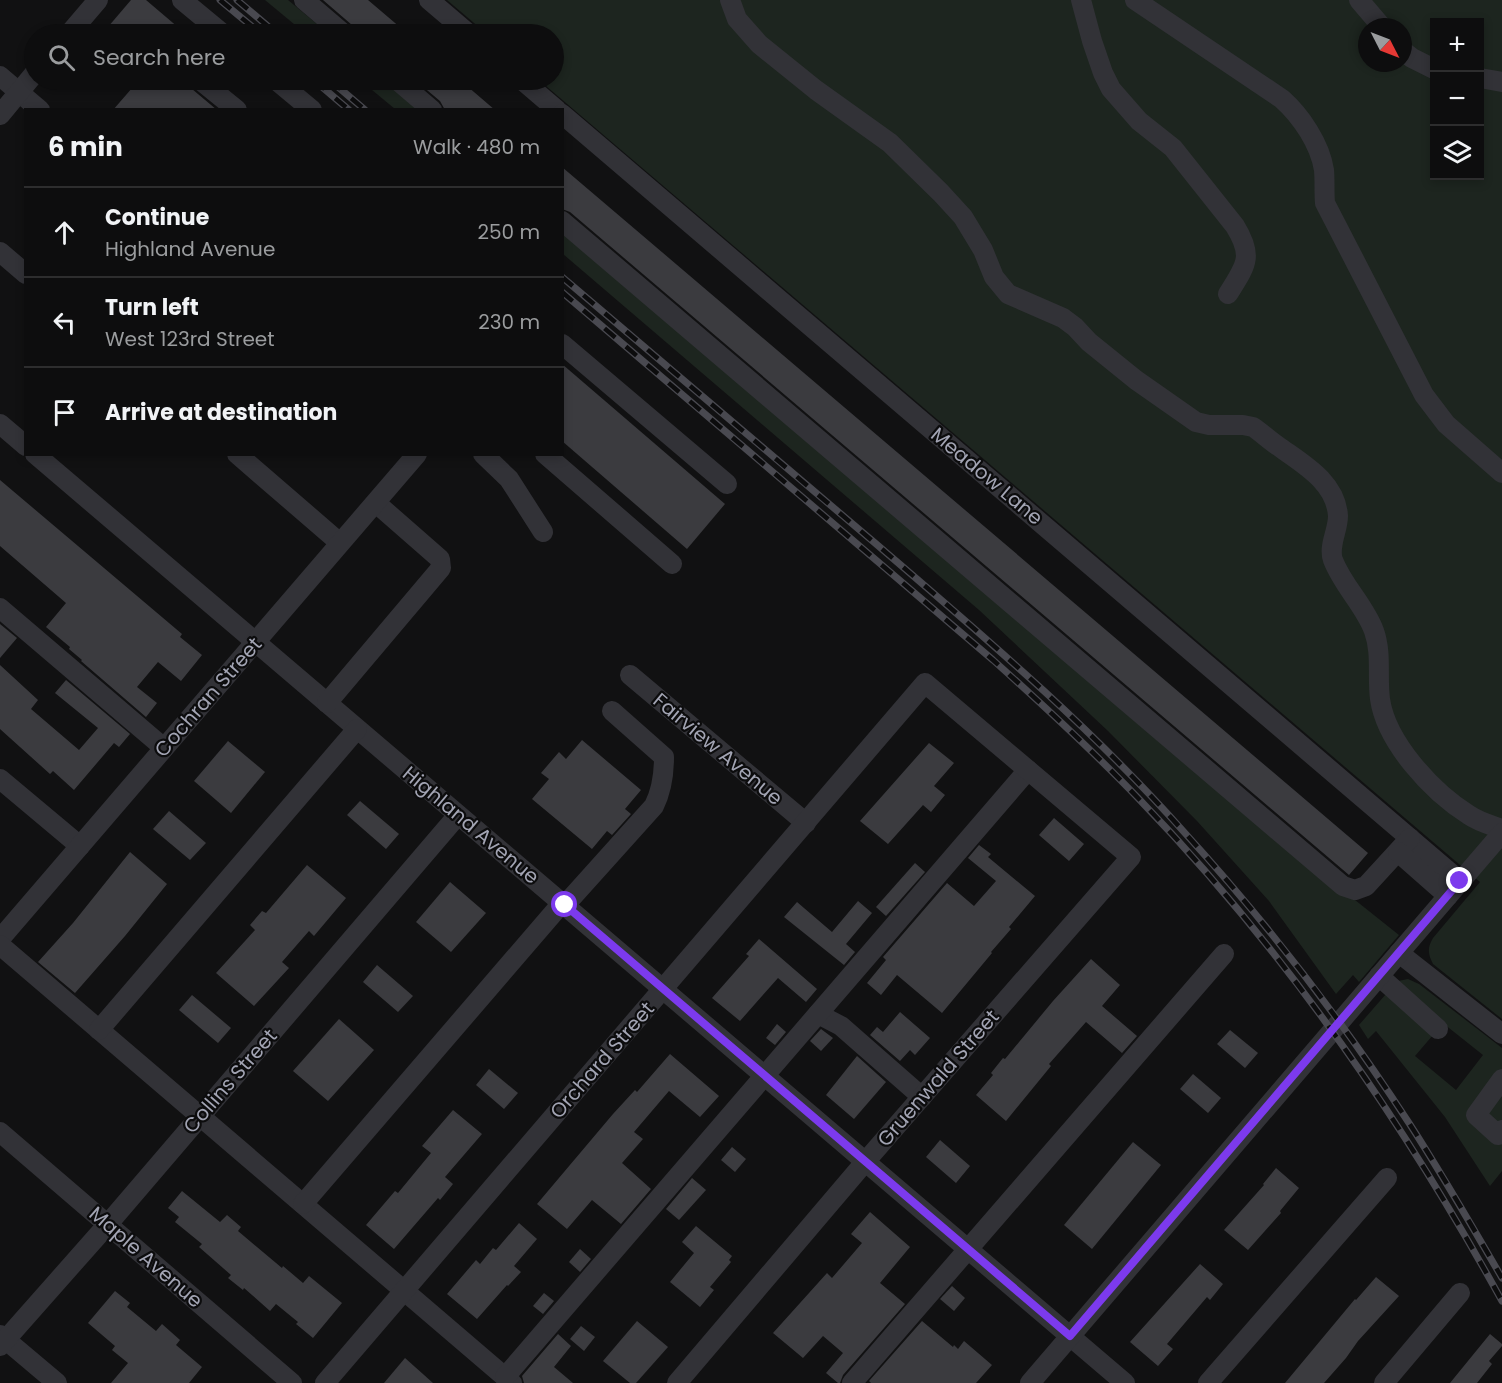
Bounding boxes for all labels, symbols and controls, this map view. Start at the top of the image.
north arrow [1358,18,1412,72]
map controls [1430,18,1484,180]
button: + [1430,18,1484,72]
search box [24,24,564,90]
icon: search [45,41,78,74]
text: Search here [93,42,226,73]
button: − [1430,72,1484,126]
button: layers [1430,126,1484,180]
text: 6 min [48,129,123,165]
text: Walk · 480 m [413,133,540,161]
text: Continue [105,202,209,233]
icon: ahead [48,216,81,249]
text: 250 m [477,218,540,246]
text: Highland Avenue [105,235,275,263]
text: Turn left [105,292,199,323]
icon: left [48,306,81,339]
text: 230 m [478,308,540,336]
text: West 123rd Street [105,325,275,353]
icon: arrive [48,396,81,429]
text: Arrive at destination [105,397,337,428]
street label: Meadow Lane [925,421,1049,531]
street label: Cochran Street [148,631,268,763]
street label: Fairview Avenue [647,686,789,812]
street label: Highland Avenue [397,760,545,890]
route end [1446,867,1472,893]
route start [551,891,577,917]
street label: Orchard Street [543,996,661,1124]
street label: Gruenwald Street [871,1003,1005,1153]
street label: Collins Street [177,1023,283,1139]
street label: Maple Avenue [83,1200,209,1314]

